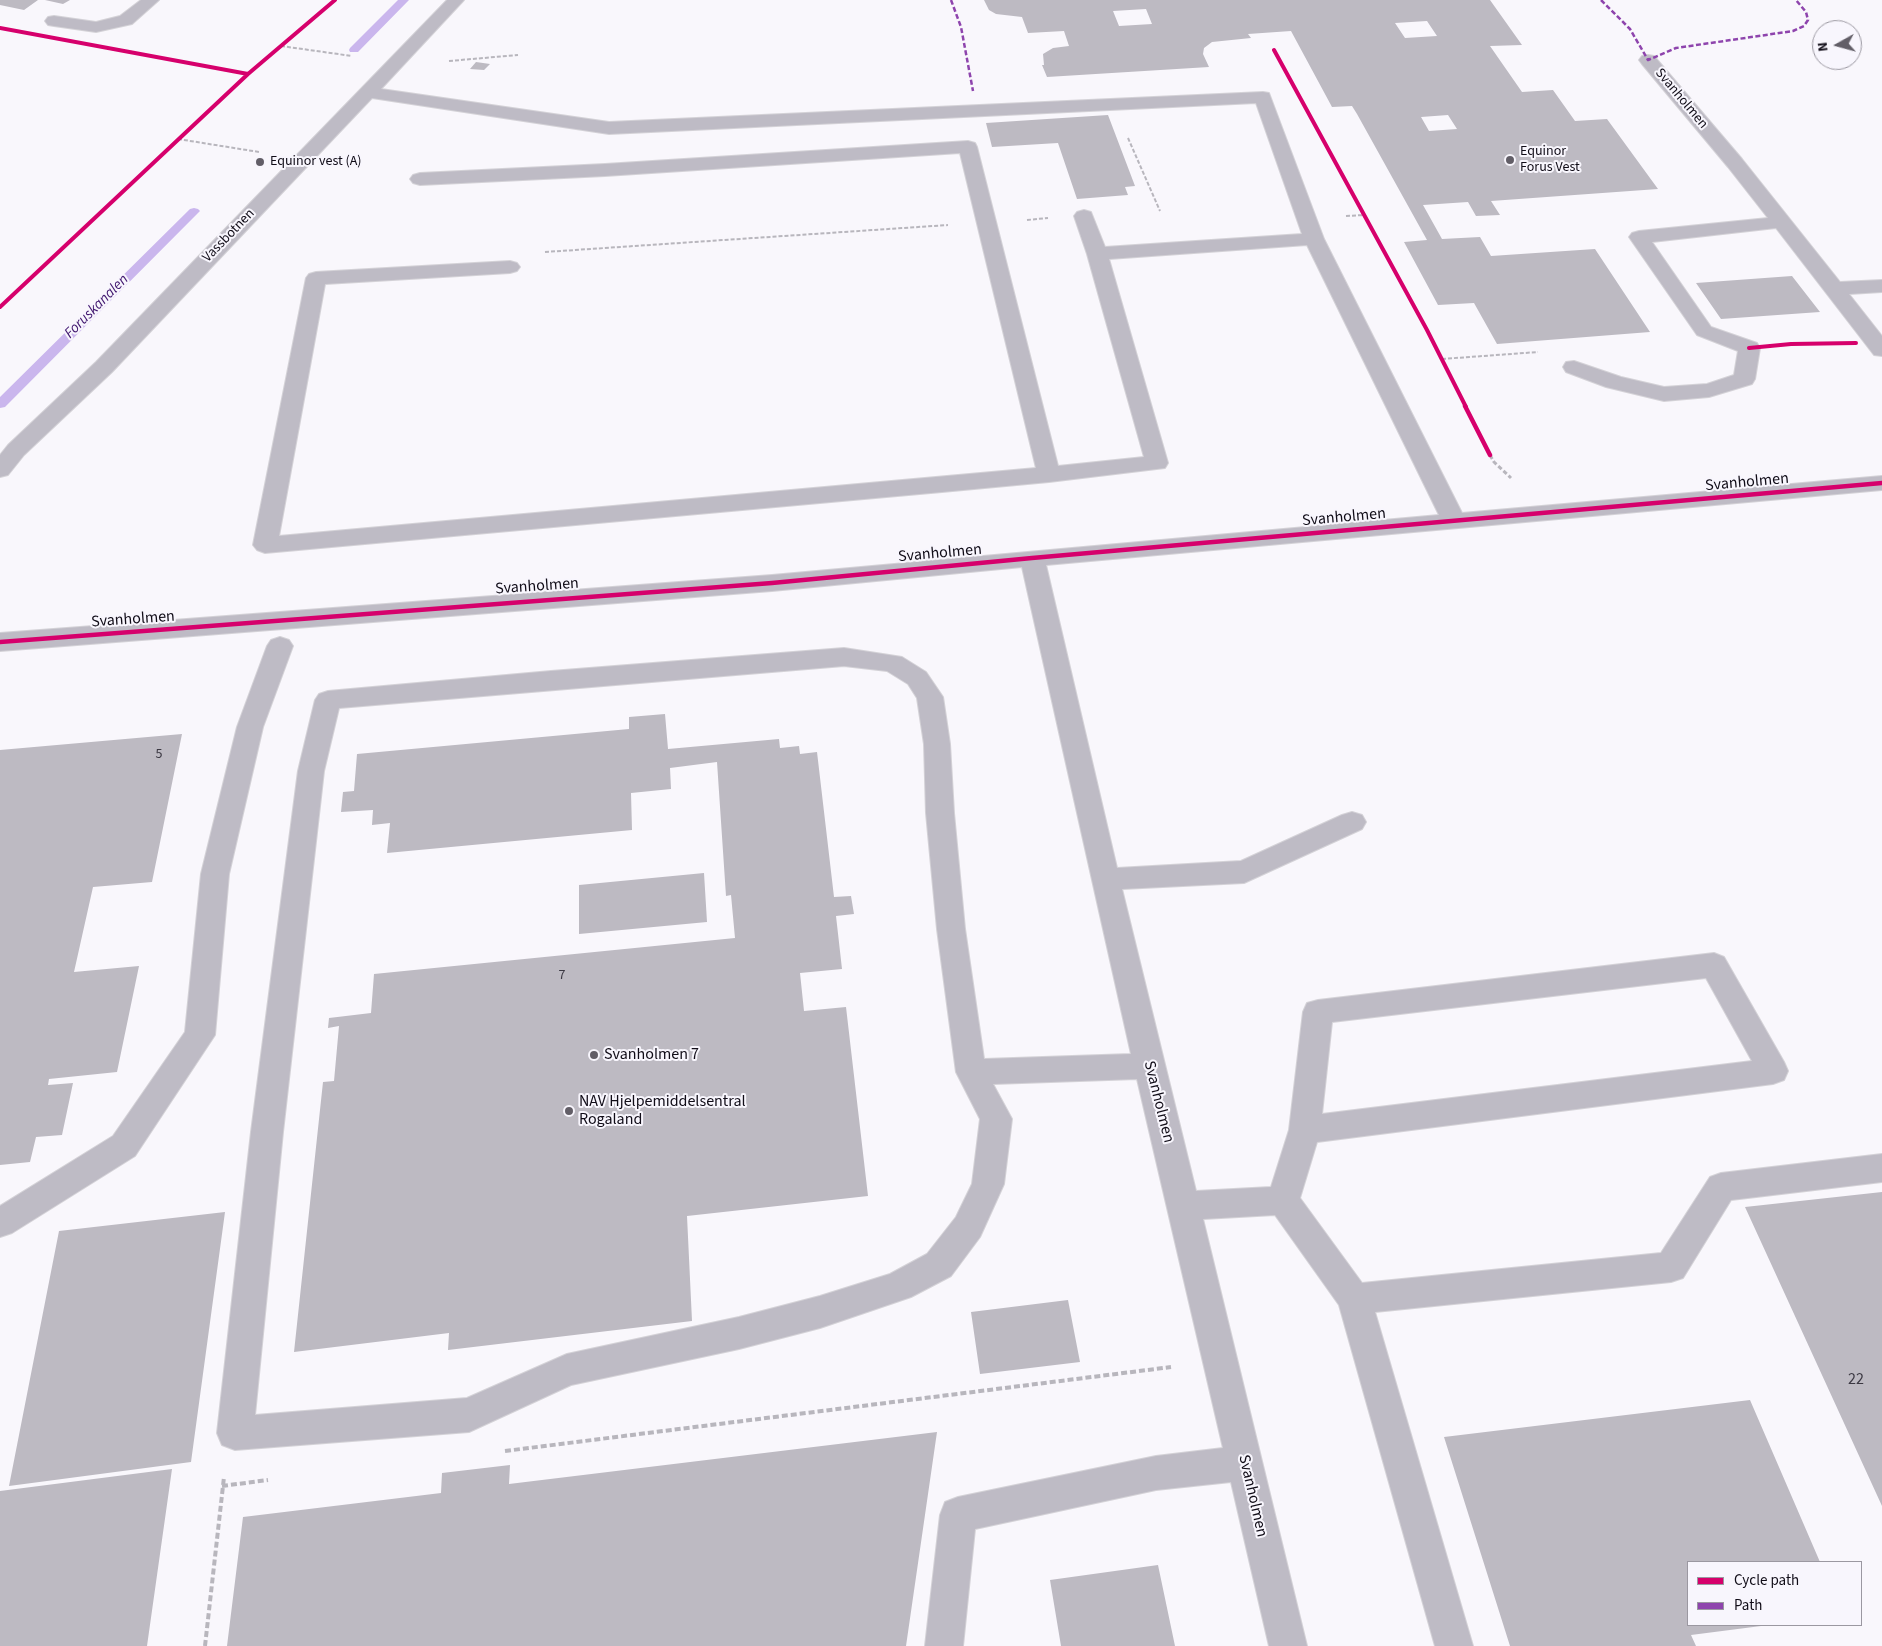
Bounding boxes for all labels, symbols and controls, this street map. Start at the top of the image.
north arrow [1812,20,1862,70]
text: N [1813,41,1834,53]
street label: Svanholmen [1651,65,1711,133]
place label: Equinor Forus Vest [1520,144,1580,176]
place label: Equinor vest (A) [270,154,362,170]
marker: Equinor Forus Vest [1504,154,1516,166]
marker: Equinor vest (A) [254,156,266,168]
street label: Vassbotnen [199,206,259,266]
water label: Foruskanalen [61,271,133,343]
street label: Svanholmen [1704,470,1790,496]
street label: Svanholmen [1301,505,1387,531]
street label: Svanholmen [897,541,983,567]
street label: Svanholmen [494,574,580,600]
street label: Svanholmen [90,607,176,633]
house number: 5 [156,747,162,763]
house number: 7 [559,968,565,984]
place label: Svanholmen 7 [604,1045,699,1065]
marker: Svanholmen 7 [588,1049,600,1061]
street label: Svanholmen [1139,1059,1177,1145]
place label: NAV Hjelpemiddelsentral Rogaland [579,1092,746,1130]
marker: NAV Hjelpemiddelsentral Rogaland [563,1105,575,1117]
house number: 22 [1848,1370,1864,1390]
street label: Svanholmen [1233,1453,1271,1539]
legend [1687,1561,1862,1626]
text: Cycle path [1734,1570,1799,1591]
text: Path [1734,1595,1762,1616]

